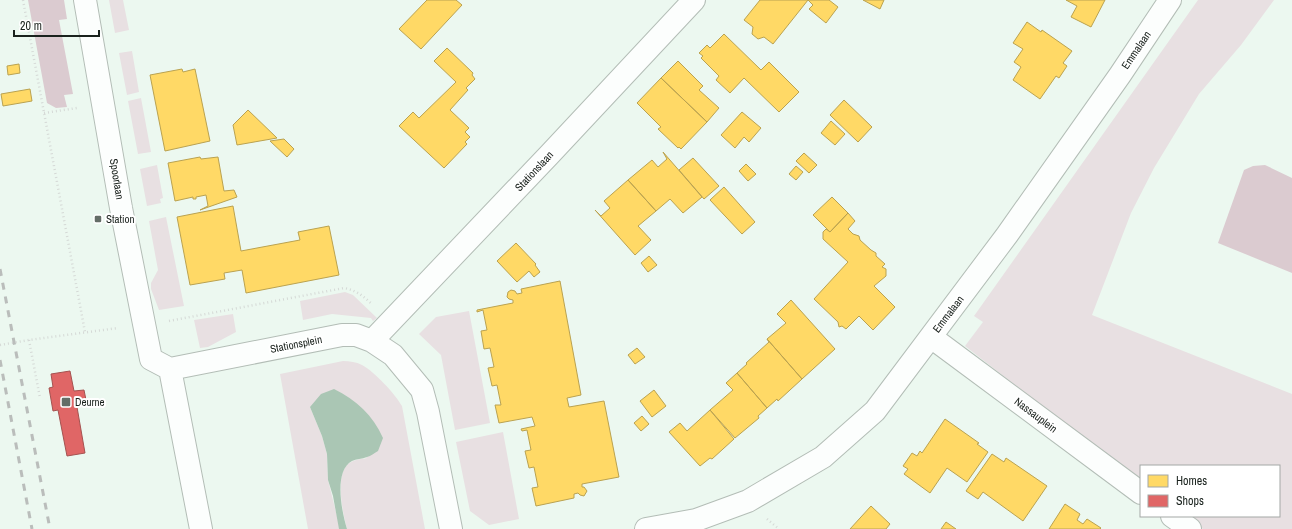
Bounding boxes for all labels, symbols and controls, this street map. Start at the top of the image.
scale bar [14,12,99,38]
text: 20 m [20,18,42,34]
street label: Emmalaan [1118,28,1154,72]
street label: Stationslaan [512,148,556,194]
street label: Spoorlaan [107,158,127,200]
place label: Station [106,212,135,226]
marker: Station [93,214,103,224]
street label: Emmalaan [929,293,967,335]
street label: Stationsplein [269,332,323,356]
street label: Nassauplein [1012,394,1060,436]
place label: Deurne [75,395,105,409]
marker: Deurne [60,396,72,408]
legend [1140,465,1280,517]
text: Homes [1176,473,1207,489]
text: Shops [1176,493,1204,509]

